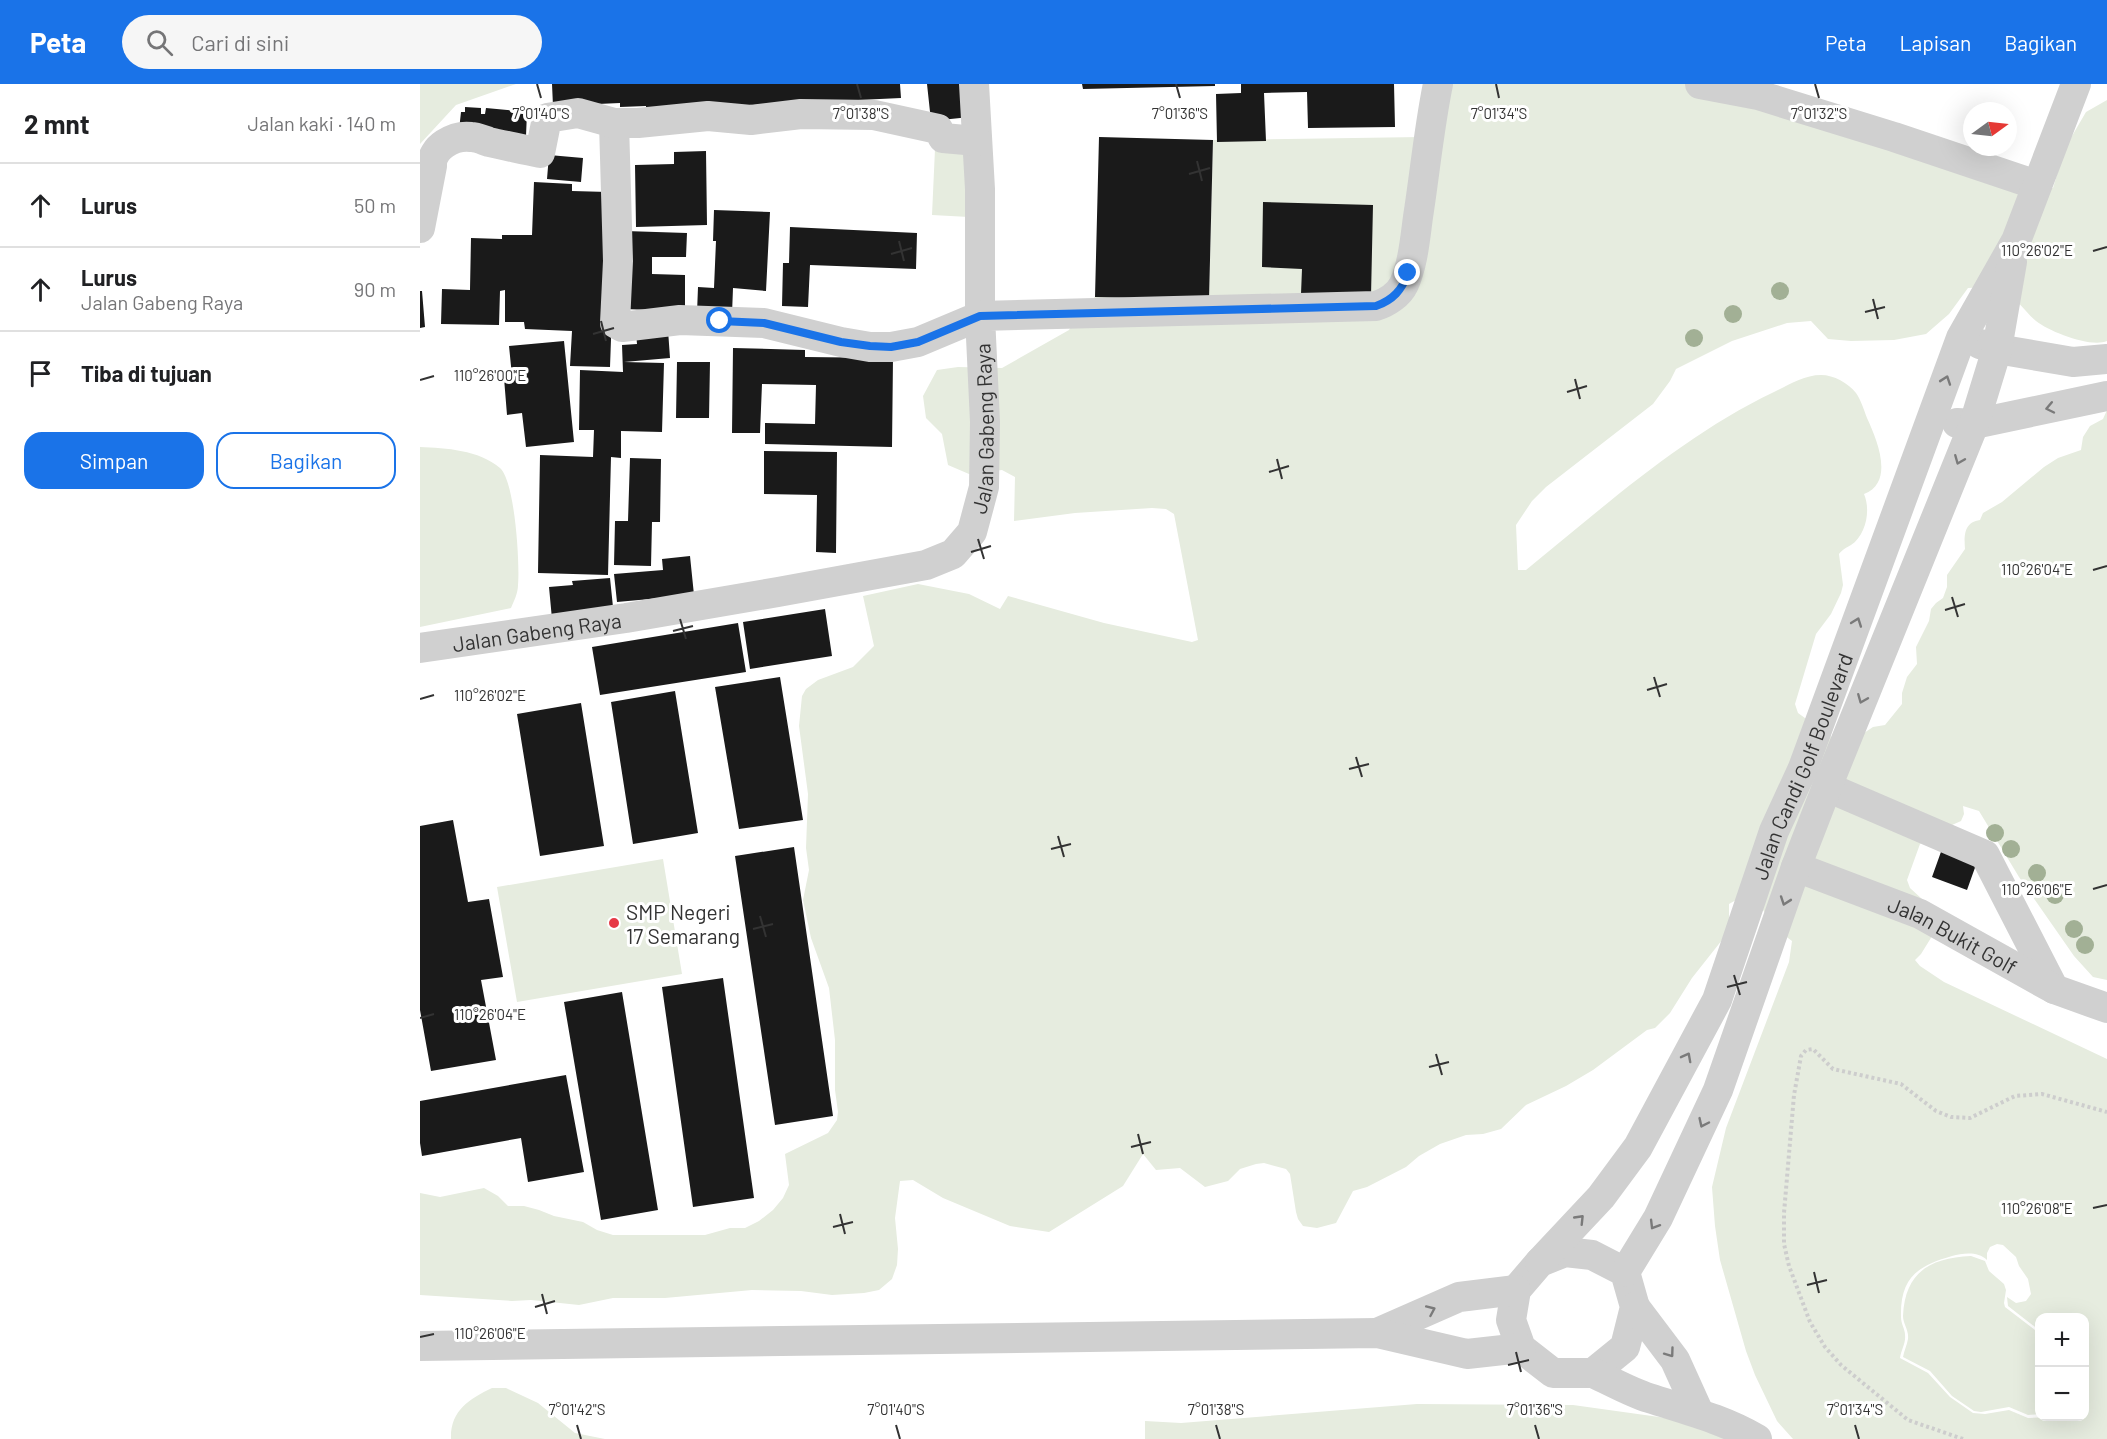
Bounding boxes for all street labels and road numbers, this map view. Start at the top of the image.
street label: Jalan Gabeng Raya [965,343,998,516]
street label: Jalan Gabeng Raya [451,606,623,656]
street label: Jalan Candi Golf Boulevard [1746,649,1857,883]
street label: Jalan Bukit Golf [1885,891,2022,978]

